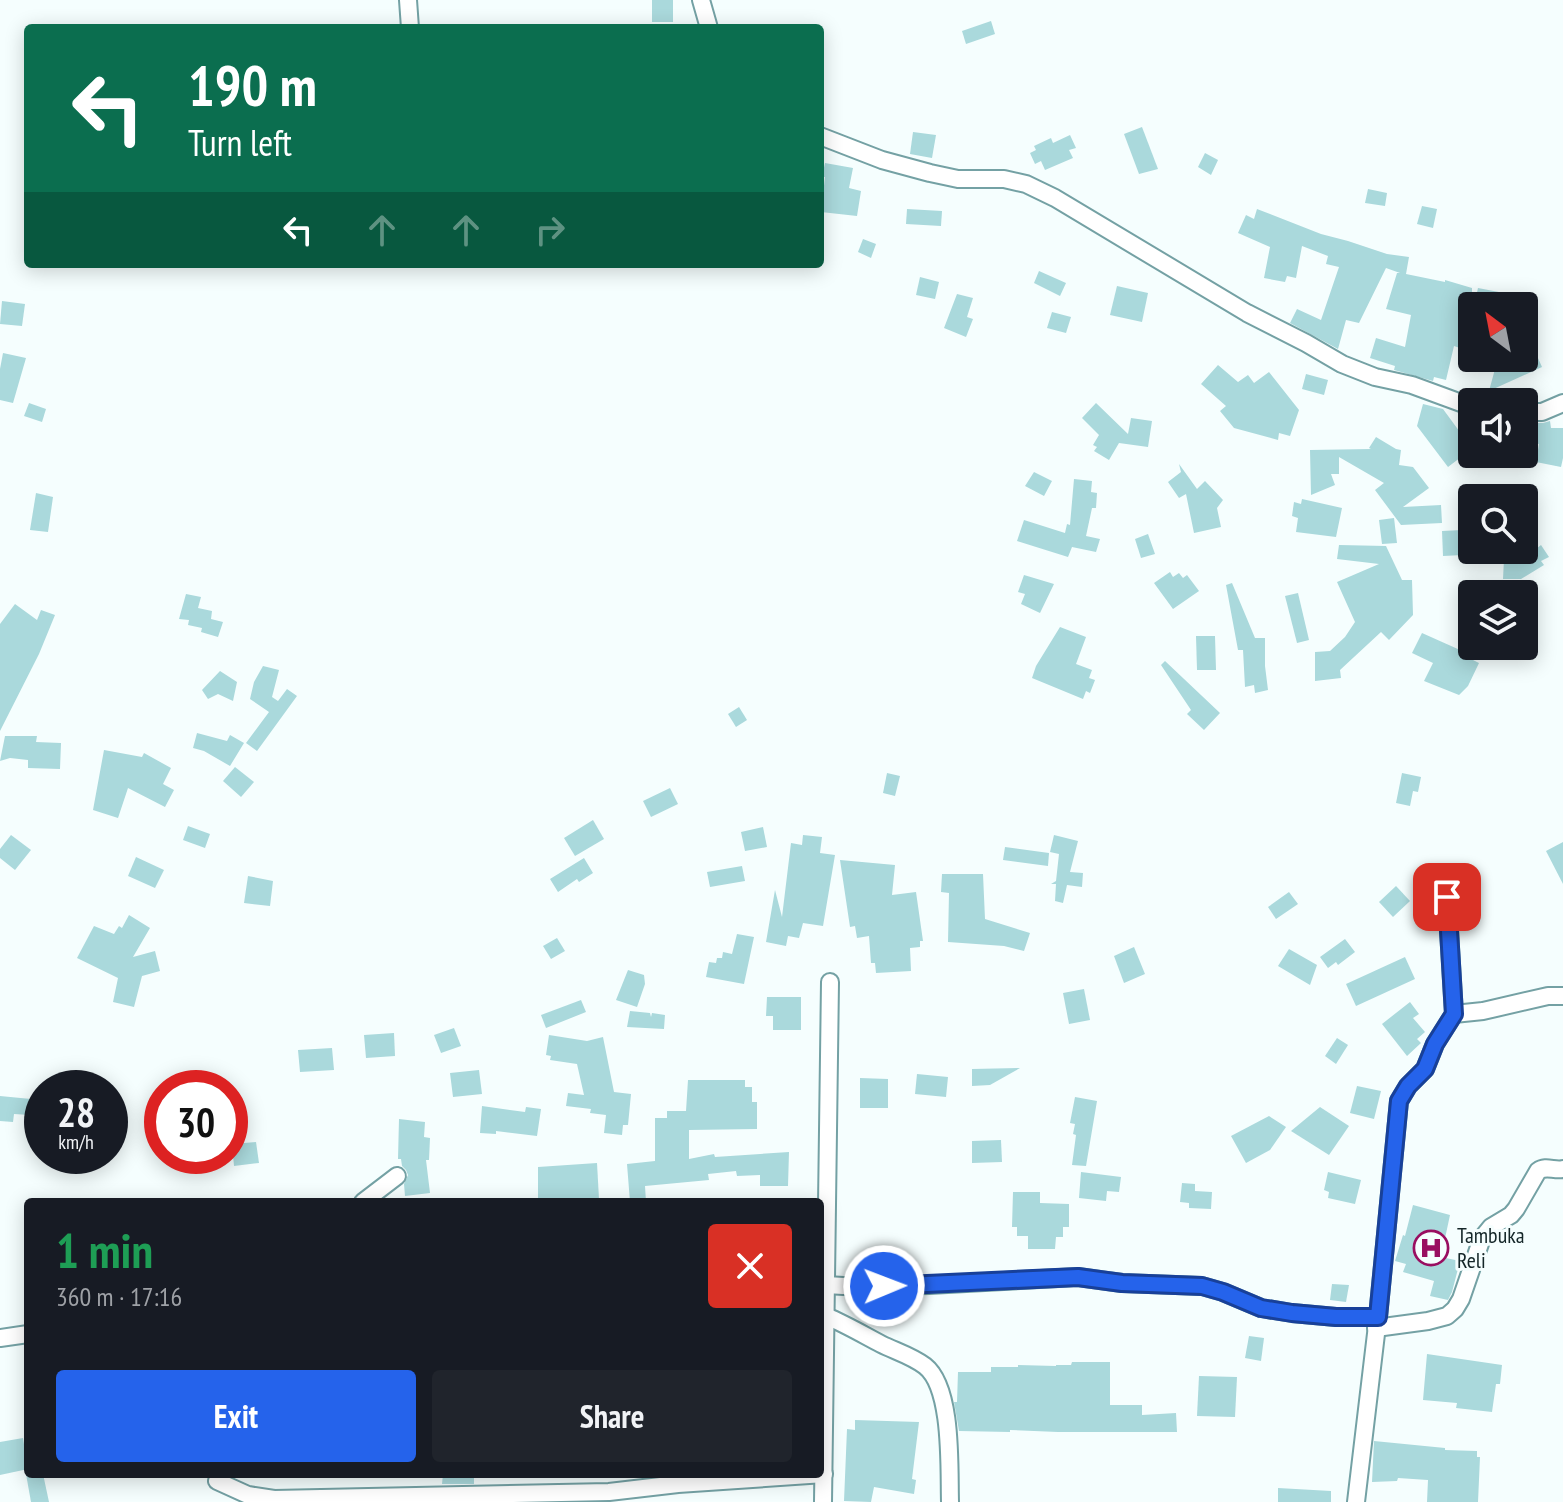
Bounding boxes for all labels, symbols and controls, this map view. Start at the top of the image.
text: 190 m [188,49,317,121]
icon: left [56,56,160,160]
text: Turn left [188,119,292,166]
icon: left [276,208,320,252]
icon: ahead [360,208,404,252]
icon: ahead [444,208,488,252]
icon: right [528,208,572,252]
north arrow [1458,292,1538,372]
map controls [1458,292,1538,660]
button: sound [1458,388,1538,468]
button: search [1458,484,1538,564]
button: layers [1458,580,1538,660]
pin [1413,863,1481,931]
icon: arrive [1425,875,1469,919]
speed limit sign: 30 [144,1070,248,1174]
text: 28 [57,1086,95,1138]
text: km/h [58,1129,94,1155]
text: 1 min [56,1219,153,1281]
place label: Tambuka Reli [1457,1221,1525,1274]
button: close [708,1224,792,1308]
hospital icon: Tambuka Reli [1412,1229,1450,1267]
position arrow [842,1244,926,1328]
text: 360 m · 17:16 [56,1280,182,1313]
button: Exit [56,1370,416,1462]
button: Share [432,1370,792,1462]

